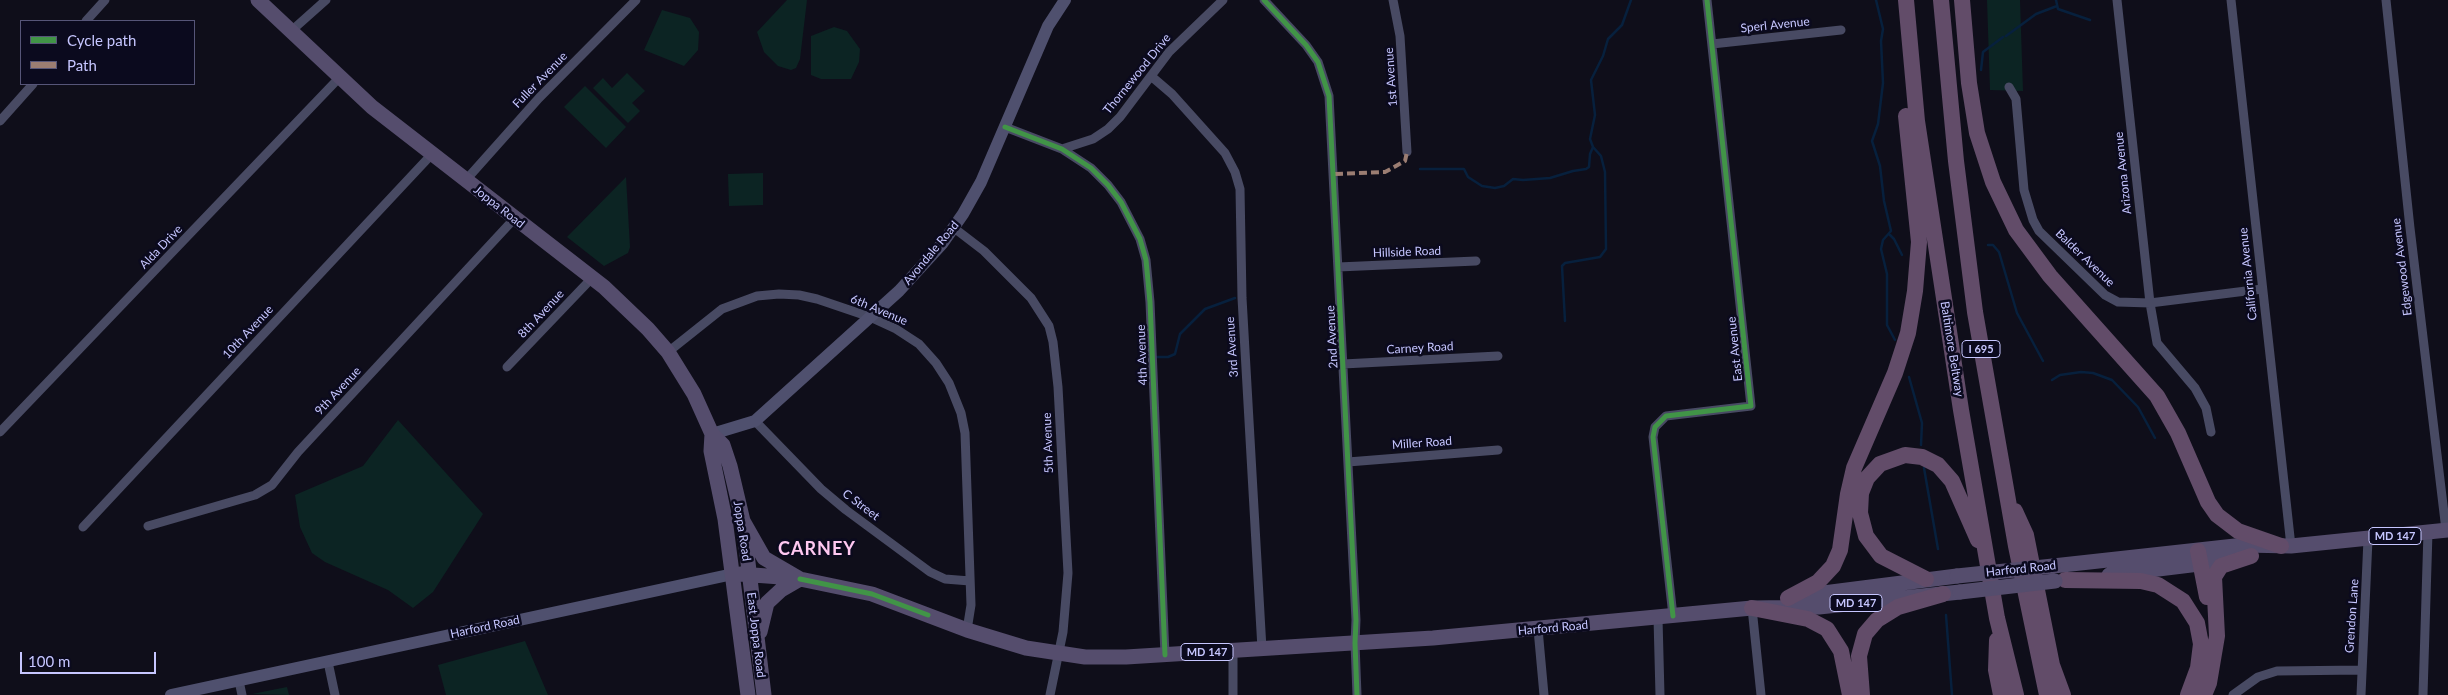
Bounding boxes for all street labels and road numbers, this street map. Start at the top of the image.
street label: Sperl Avenue [1740,14,1810,36]
street label: Thornewood Drive [1100,31,1174,117]
street label: 1st Avenue [1382,47,1400,107]
street label: Fuller Avenue [510,49,570,111]
street label: Arizona Avenue [2112,131,2134,215]
street label: Joppa Road [471,183,527,231]
street label: Edgewood Avenue [2389,217,2415,317]
street label: Avondale Road [900,218,962,288]
street label: Alda Drive [137,222,185,272]
street label: Balder Avenue [2052,226,2118,290]
street label: California Avenue [2236,227,2260,321]
street label: Hillside Road [1373,244,1441,260]
street label: 8th Avenue [515,287,567,341]
street label: 6th Avenue [848,292,910,328]
street label: Baltimore Beltway [1937,300,1967,398]
street label: 10th Avenue [220,302,276,362]
street label: 2nd Avenue [1323,305,1341,369]
street label: 3rd Avenue [1223,316,1241,378]
street label: East Avenue [1724,316,1746,382]
street label: 4th Avenue [1134,324,1150,386]
street label: Carney Road [1386,339,1454,357]
road number: I 695 [1962,340,2000,358]
street label: 9th Avenue [312,364,364,418]
street label: 5th Avenue [1040,412,1056,474]
street label: Miller Road [1392,434,1452,452]
street label: C Street [840,486,882,524]
street label: Joppa Road [730,500,754,562]
road number: MD 147 [2369,528,2421,544]
street label: Harford Road [1985,558,2057,580]
street label: Grendon Lane [2342,578,2362,654]
street label: East Joppa Road [744,591,768,679]
road number: MD 147 [1830,594,1882,612]
street label: Harford Road [449,613,521,641]
street label: Harford Road [1517,618,1589,638]
road number: MD 147 [1181,644,1233,660]

